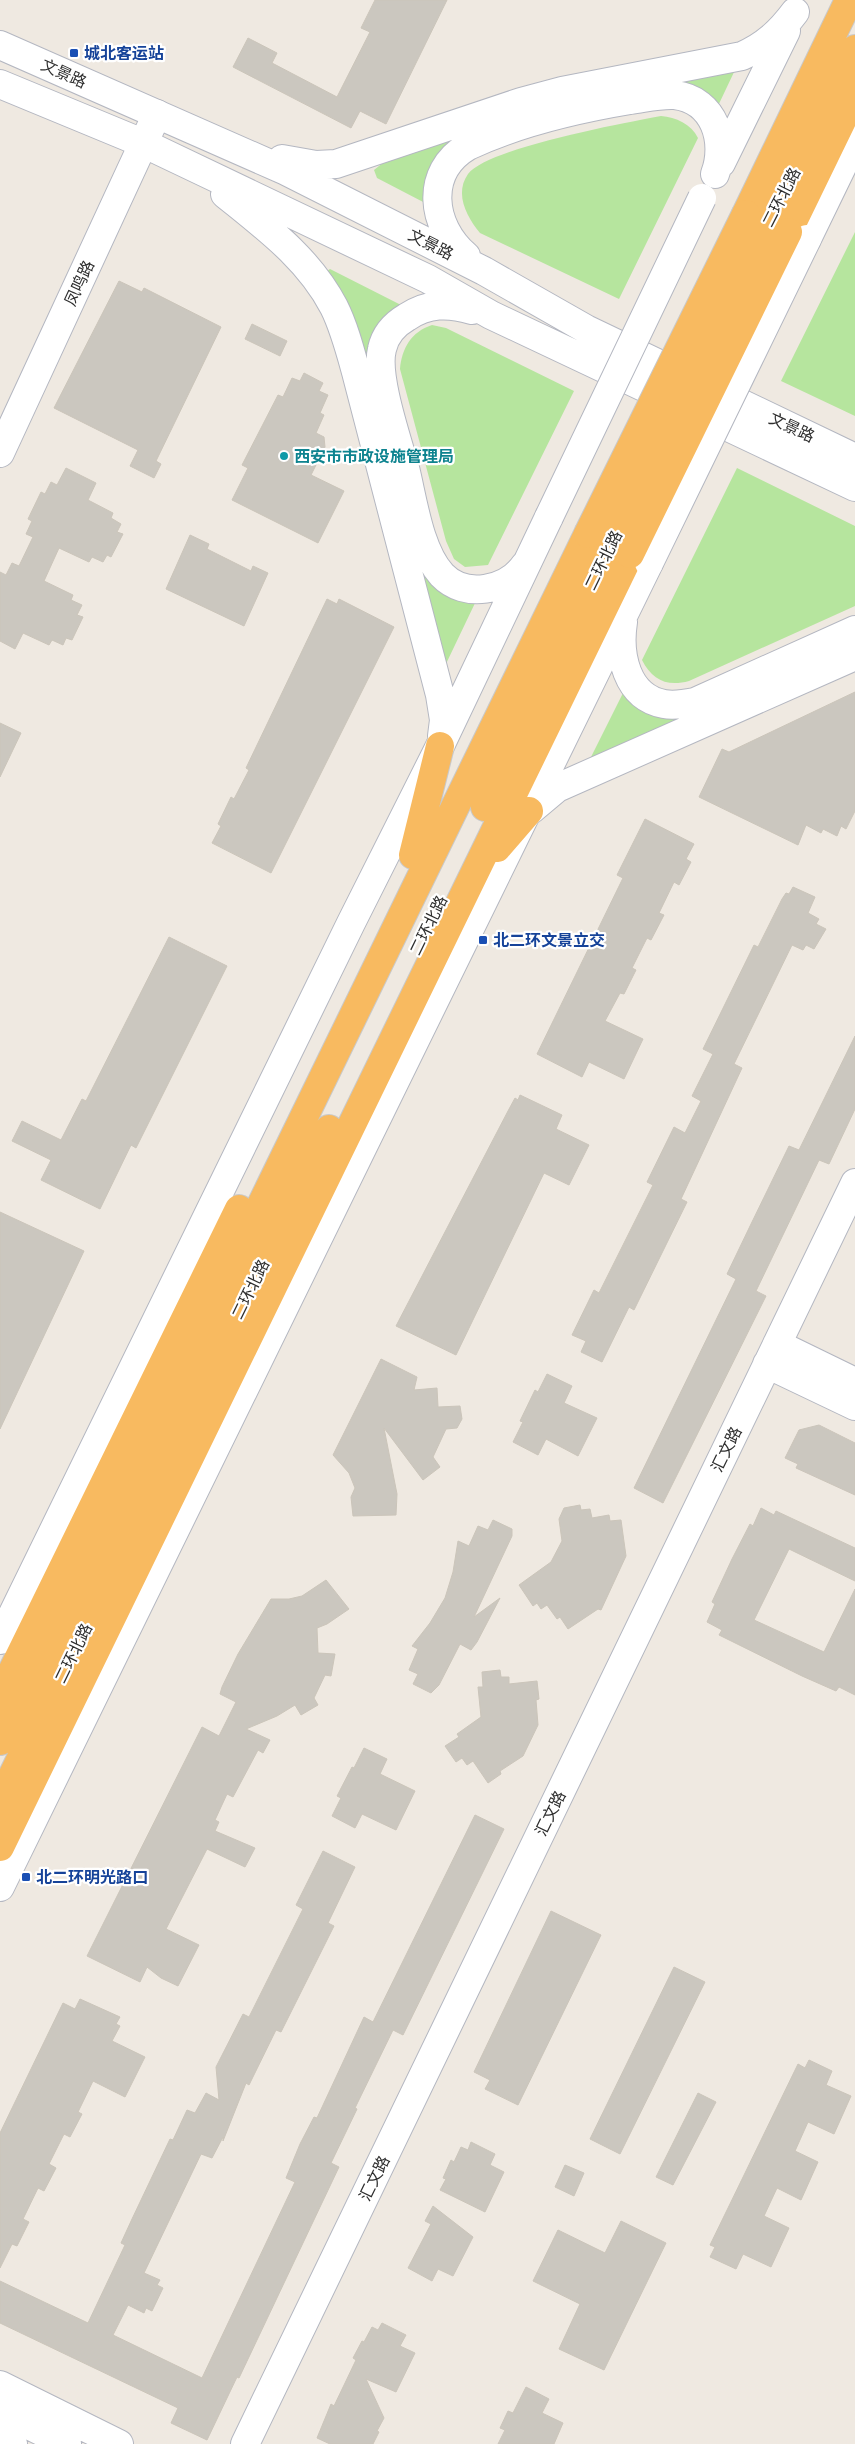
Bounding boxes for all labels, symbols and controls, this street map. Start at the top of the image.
place label: 城北客运站 [84,43,164,63]
marker: 城北客运站 [68,47,80,59]
street label: 文景路 [38,54,90,92]
street label: 二环北路 [758,164,804,230]
street label: 文景路 [405,224,457,264]
street label: 凤鸣路 [60,257,98,309]
street label: 文景路 [766,408,818,446]
place label: 西安市市政设施管理局 [294,446,454,466]
marker: 西安市市政设施管理局 [278,450,290,462]
street label: 二环北路 [580,527,626,593]
street label: 二环北路 [405,892,451,958]
place label: 北二环文景立交 [493,930,605,950]
marker: 北二环文景立交 [477,934,489,946]
street label: 二环北路 [227,1256,273,1322]
street label: 汇文路 [706,1423,746,1475]
street label: 二环北路 [50,1620,96,1686]
street label: 汇文路 [530,1787,570,1839]
place label: 北二环明光路口 [36,1867,148,1887]
marker: 北二环明光路口 [20,1871,32,1883]
street label: 汇文路 [354,2152,394,2204]

